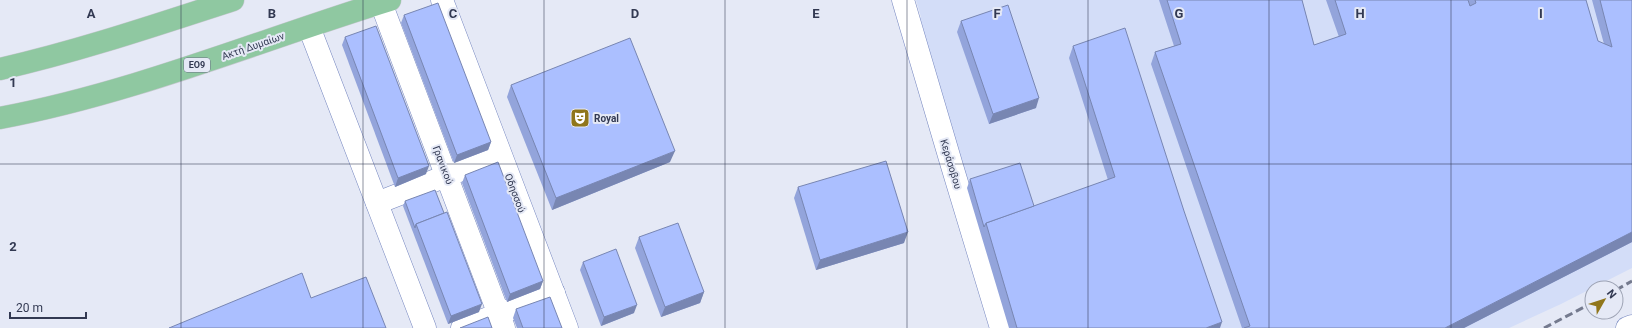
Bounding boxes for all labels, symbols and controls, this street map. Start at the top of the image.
text: A [87,6,96,21]
text: B [268,6,276,21]
text: C [449,6,458,21]
text: D [631,6,639,21]
text: E [812,6,820,21]
text: F [993,6,1001,21]
text: G [1175,6,1184,21]
text: H [1355,6,1365,21]
text: I [1539,6,1543,21]
street label: Ακτή Δυμαίων [220,30,286,62]
road number: ΕΟ9 [184,58,210,72]
text: 1 [9,75,17,90]
theatre icon: Royal [569,107,591,129]
place label: Royal [594,113,619,124]
street label: Κεράσοβου [938,138,964,190]
street label: Γρανικού [431,144,455,186]
street label: Οδησσού [503,172,527,214]
text: 2 [9,239,17,254]
north arrow [1584,280,1624,320]
text: N [1604,287,1619,301]
scale bar [10,294,86,320]
text: 20 m [16,301,43,315]

